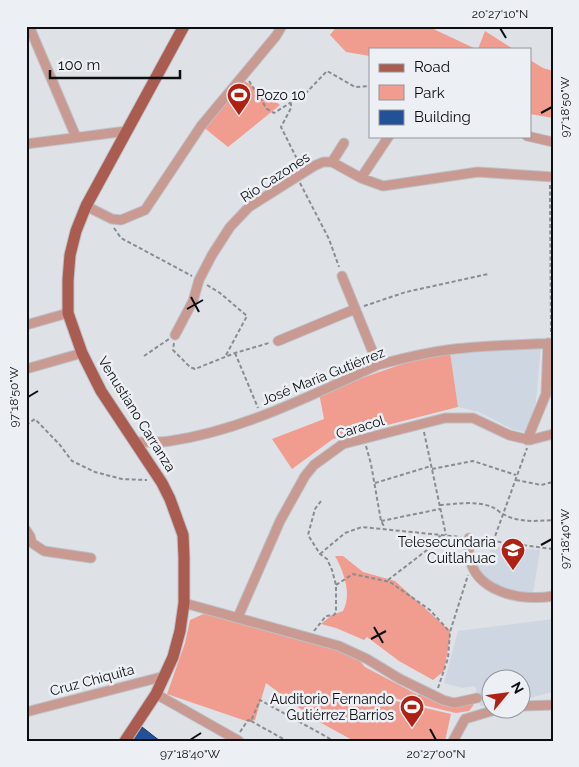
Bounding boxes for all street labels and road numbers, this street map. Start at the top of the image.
street label: Río Cazones [237,149,313,205]
street label: José María Gutiérrez [259,344,387,408]
street label: Venustiano Carranza [95,353,179,475]
street label: Caracol [334,412,386,442]
street label: Cruz Chiquita [48,661,136,699]

